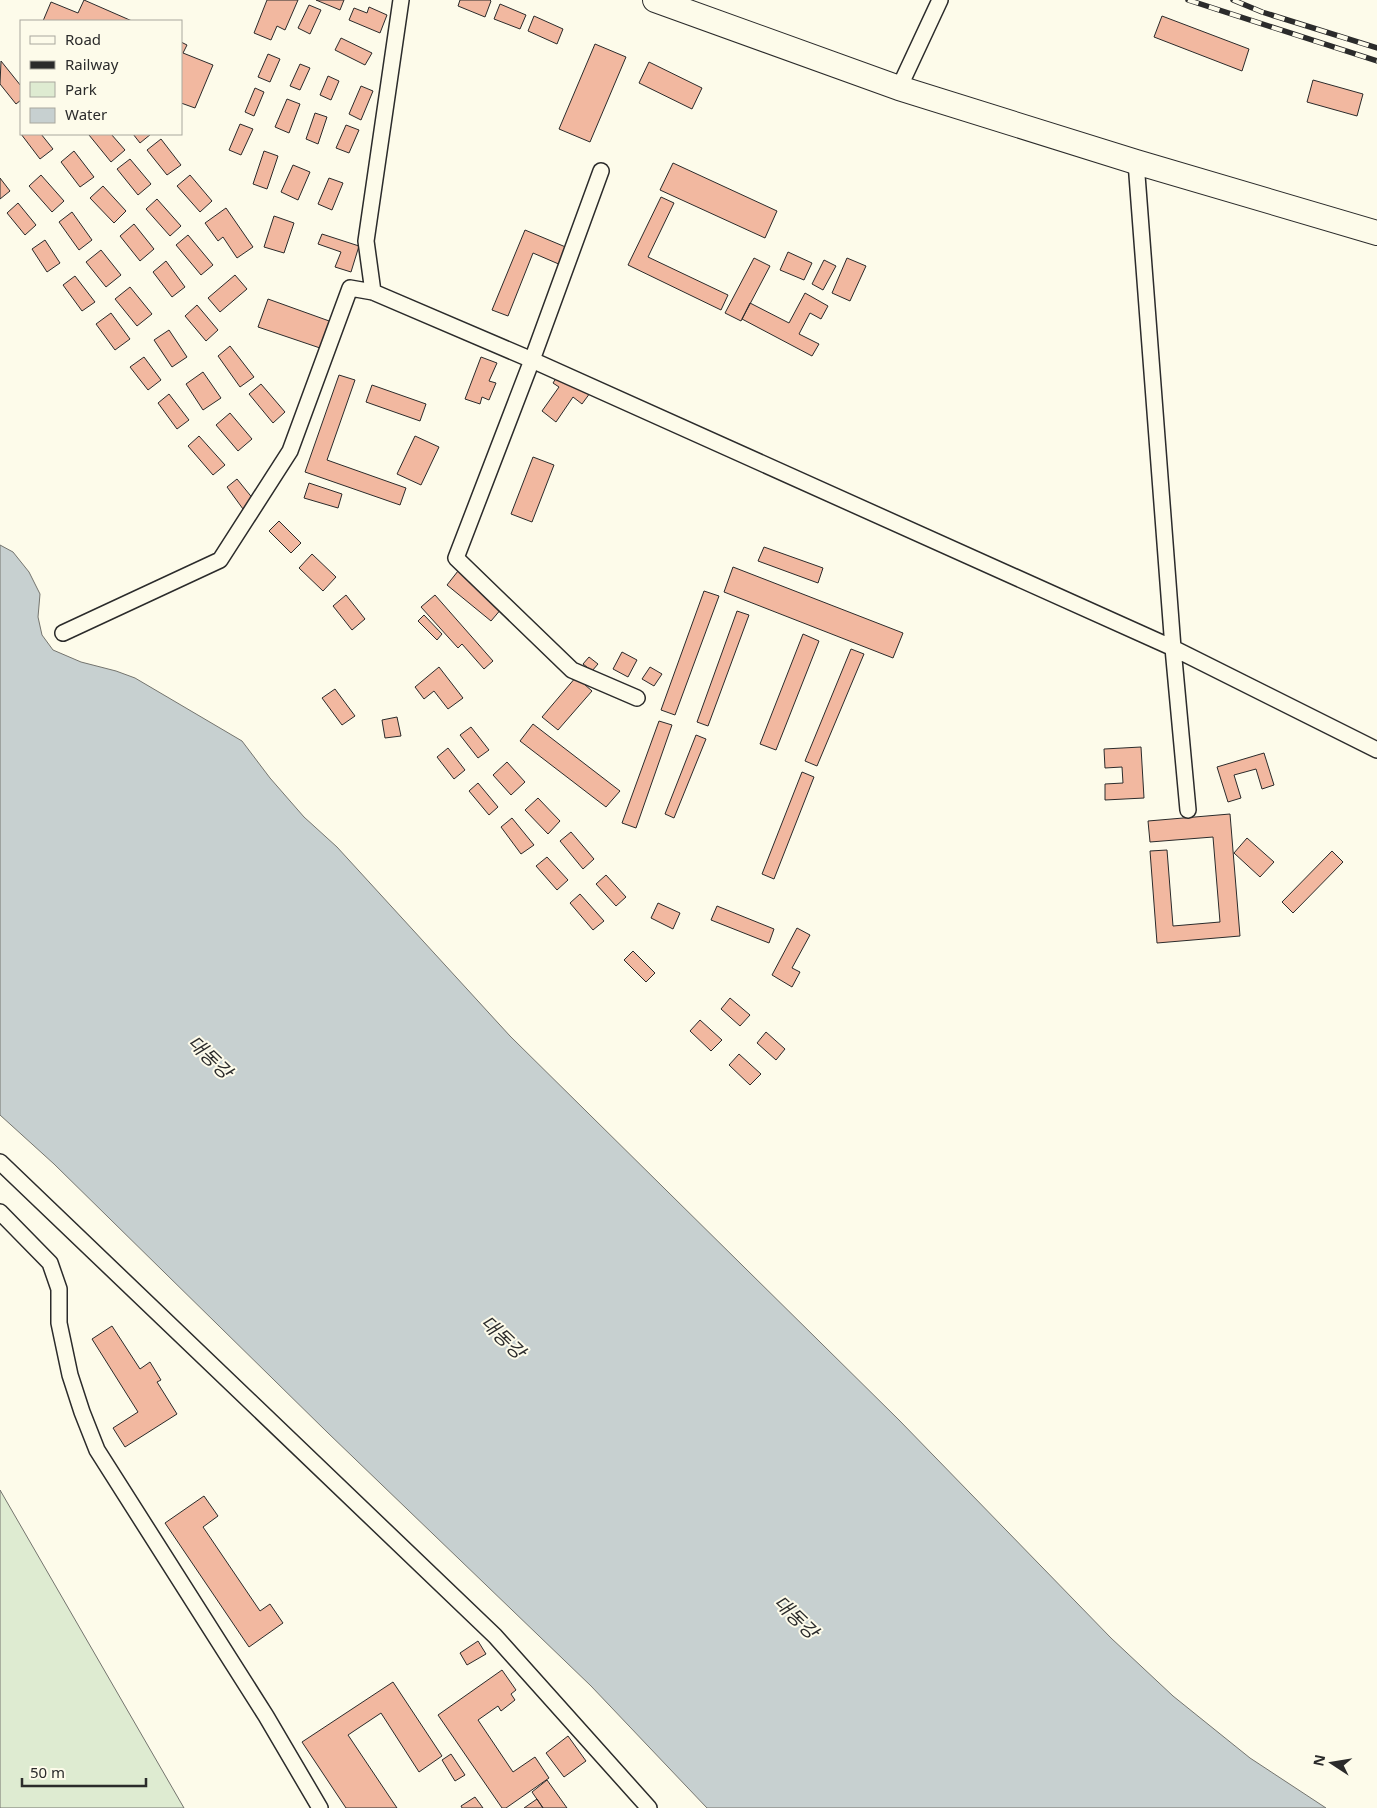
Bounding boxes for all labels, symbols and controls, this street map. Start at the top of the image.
legend [20,20,182,135]
text: Road [65,29,101,49]
text: Railway [65,54,119,74]
text: Park [65,79,97,99]
text: Water [65,104,107,124]
water label: 대동강 [182,1029,240,1086]
water label: 대동강 [475,1309,533,1366]
water label: 대동강 [768,1589,826,1646]
north arrow [1307,1738,1357,1788]
text: N [1308,1753,1329,1768]
scale bar [22,1756,146,1788]
text: 50 m [30,1762,65,1782]

